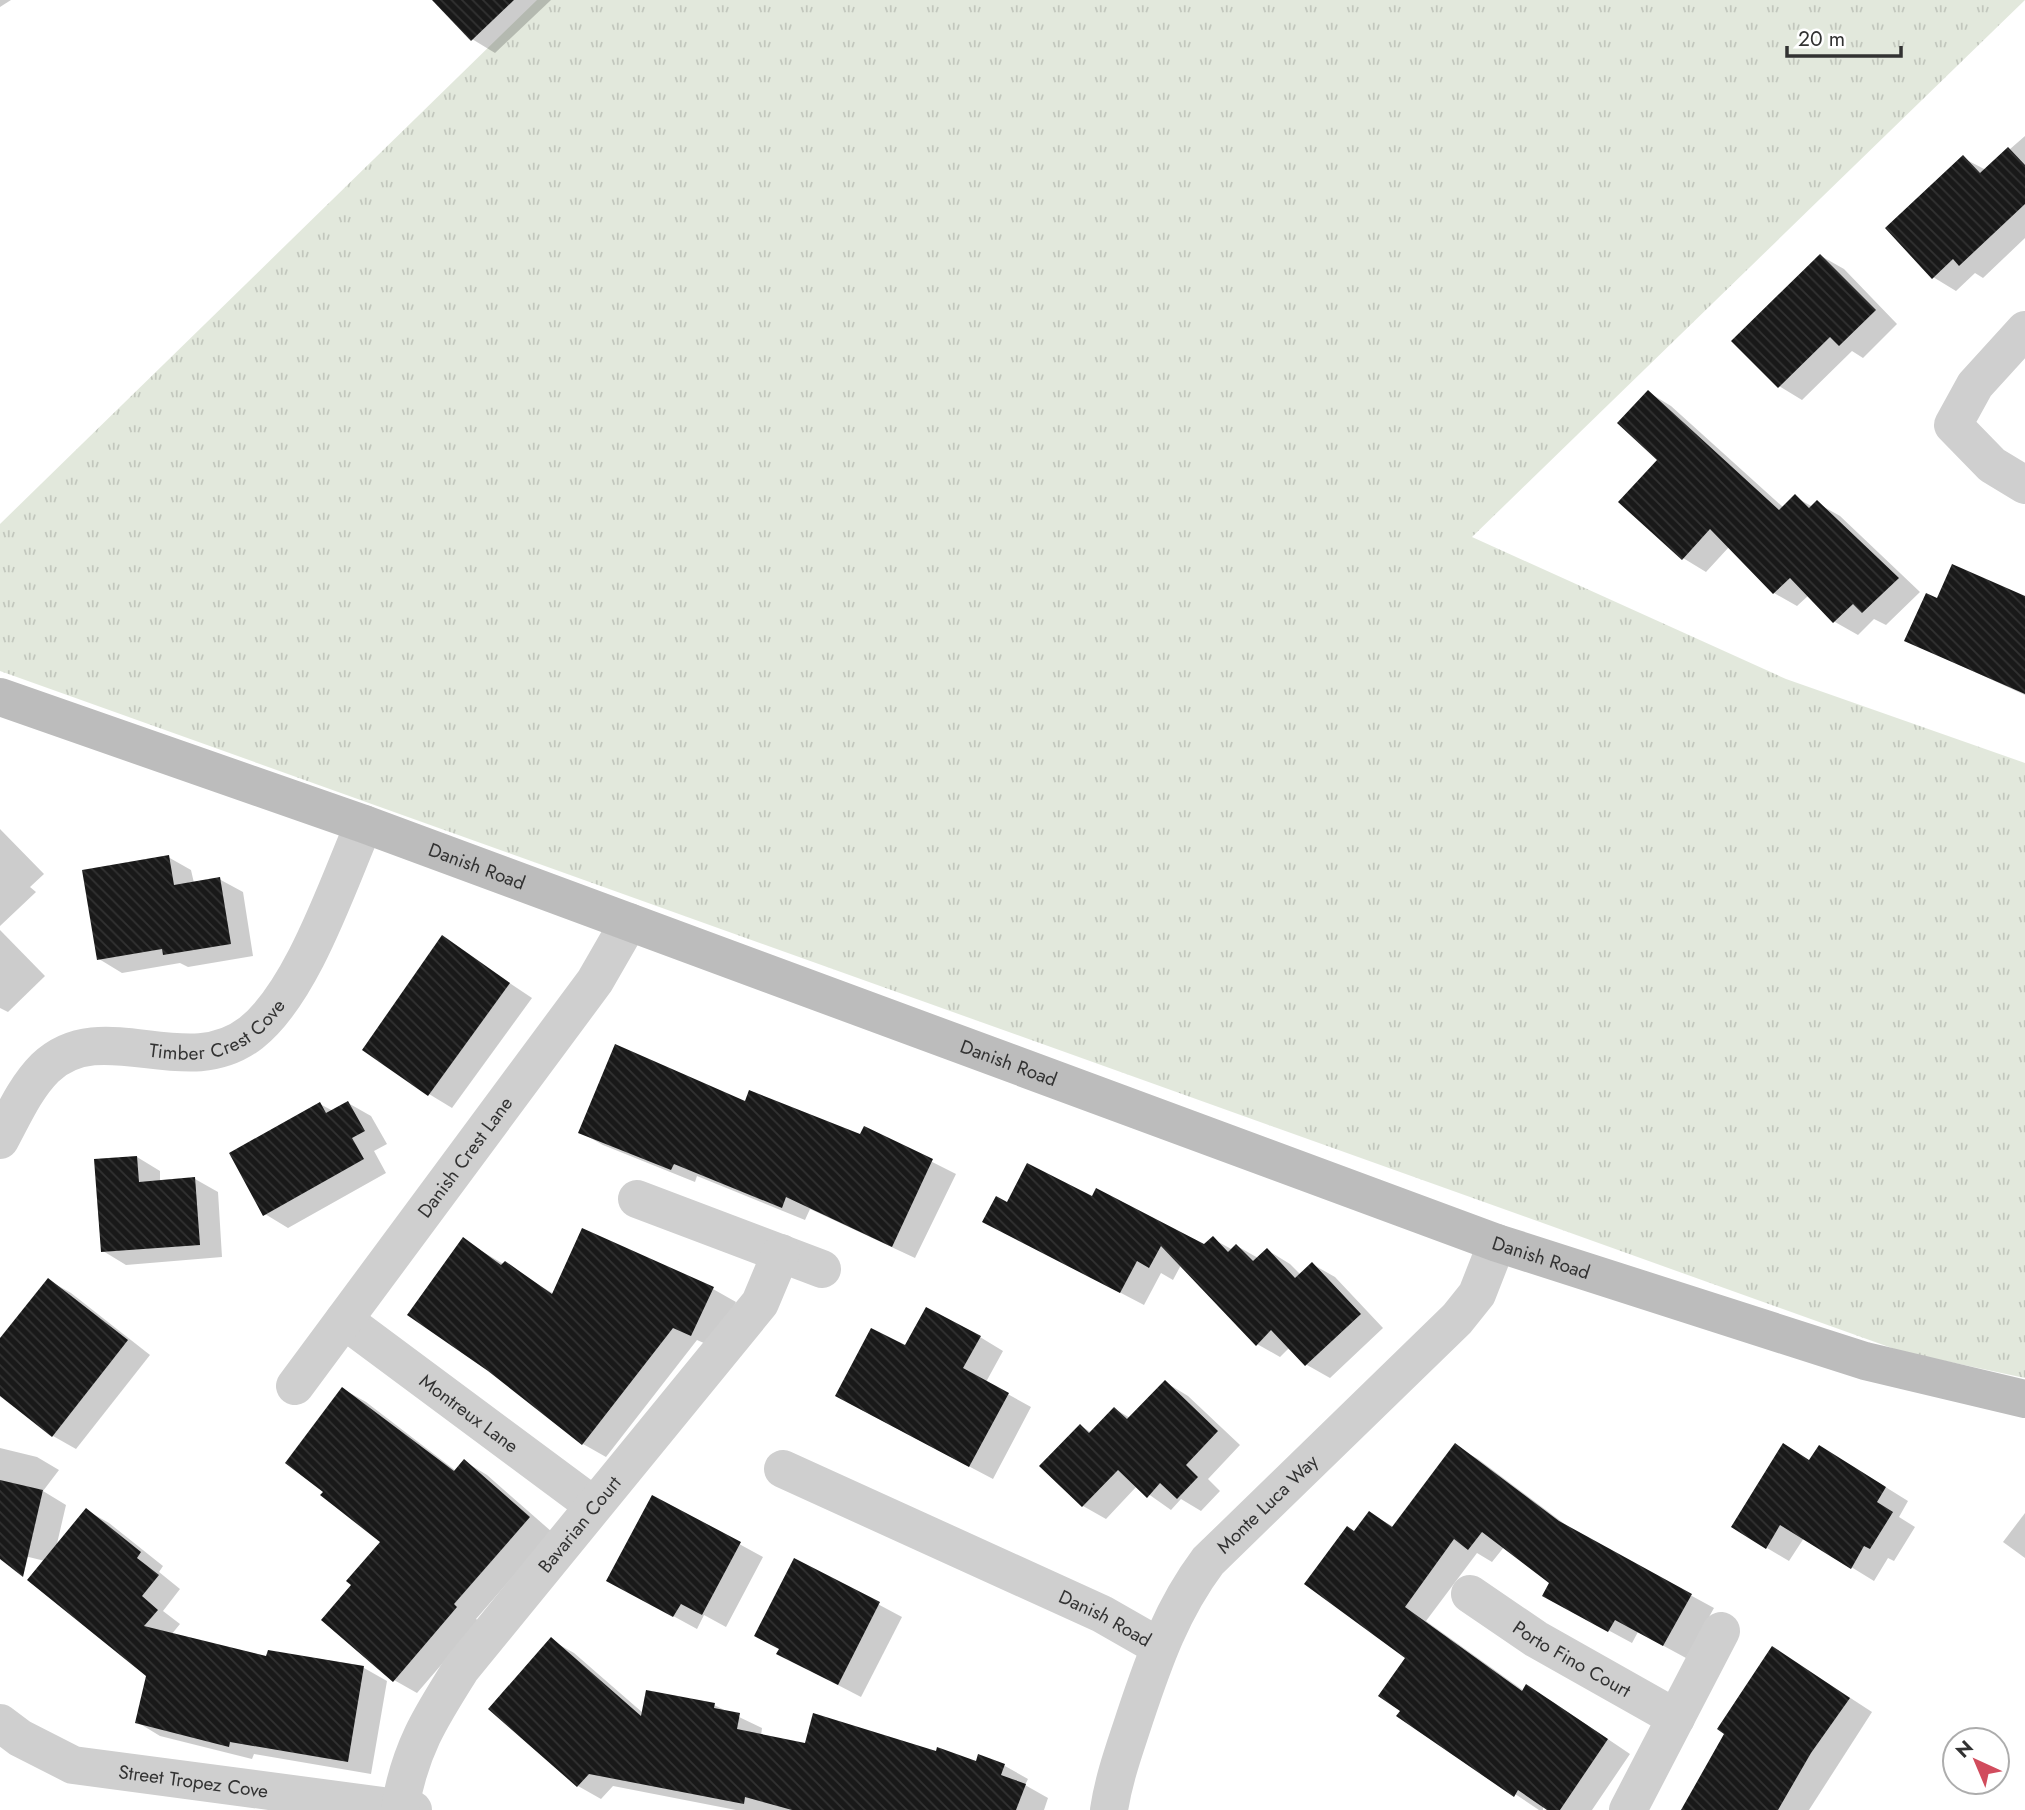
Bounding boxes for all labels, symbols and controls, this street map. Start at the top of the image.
scale bar [1787,14,1901,58]
text: 20 m [1798,24,1845,54]
street label: Danish Road [425,836,529,896]
street label: Timber Crest Cove [148,993,291,1066]
street label: Danish Road [957,1032,1061,1093]
street label: Danish Crest Lane [411,1091,519,1223]
street label: Danish Road [1489,1229,1594,1286]
street label: Montreux Lane [414,1367,525,1459]
street label: Monte Luca Way [1210,1447,1324,1559]
street label: Bavarian Court [531,1470,627,1578]
street label: Danish Road [1054,1583,1157,1653]
street label: Porto Fino Court [1508,1614,1636,1704]
north arrow [1941,1726,2011,1796]
text: N [1950,1734,1979,1764]
street label: Street Tropez Cove [117,1758,270,1804]

